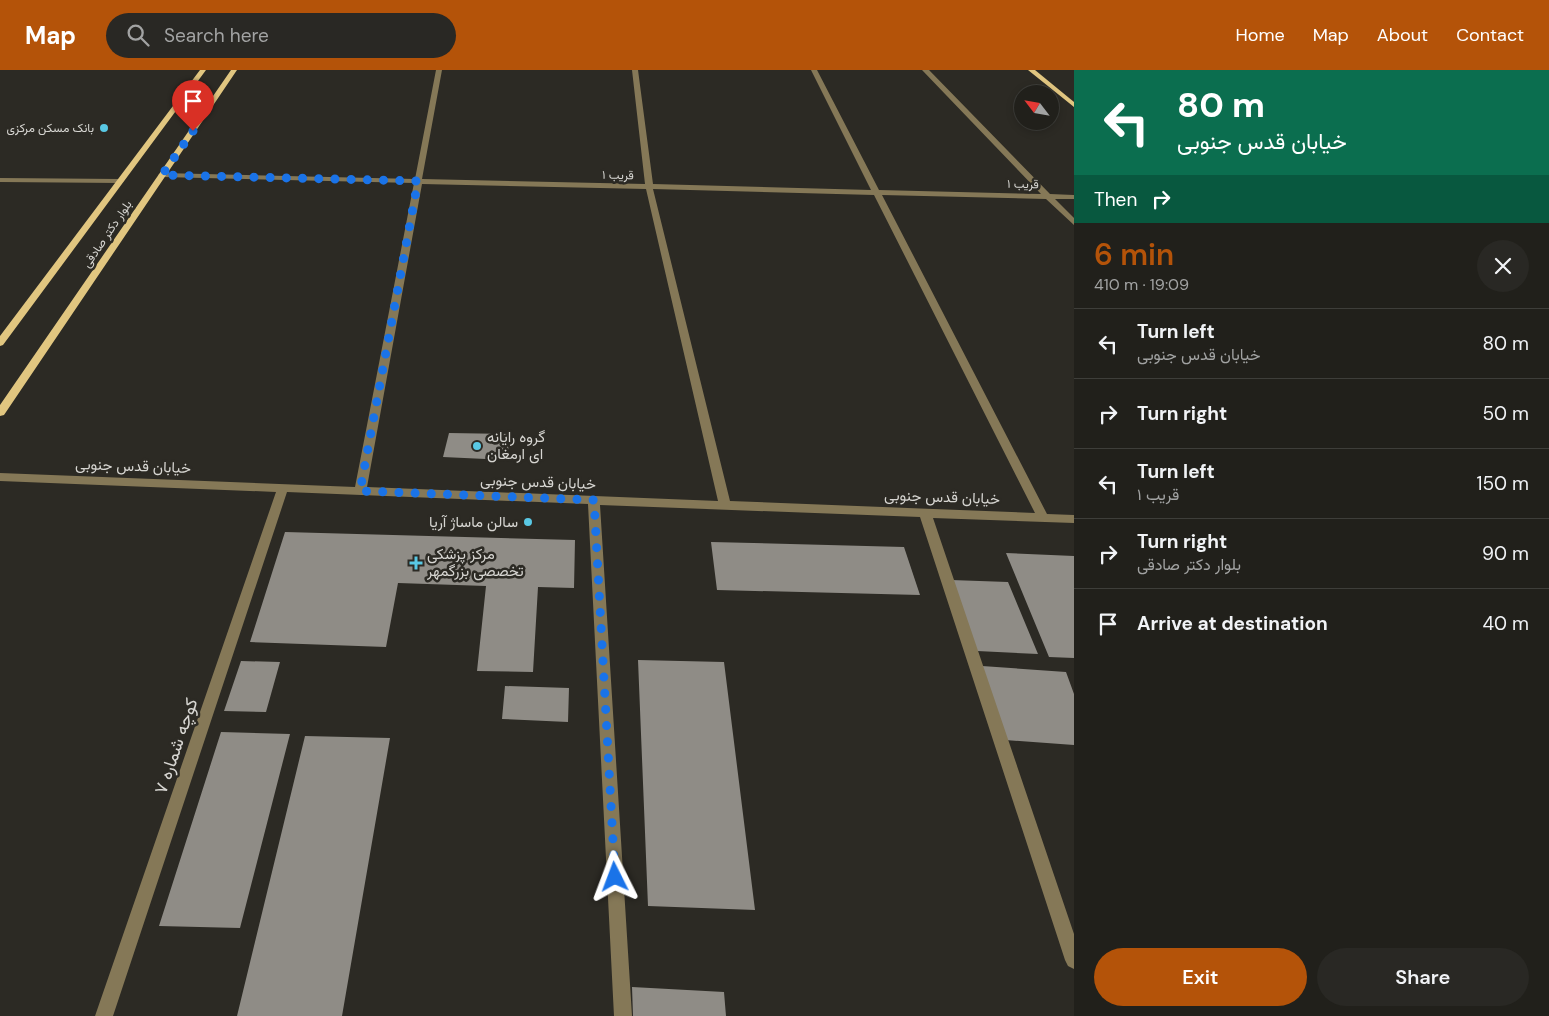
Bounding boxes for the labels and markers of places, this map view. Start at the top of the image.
pin [172,80,214,131]
place label: بانک مسکن مرکزی [7,120,94,136]
marker: بانک مسکن مرکزی [98,122,110,134]
place label: گروه رایانه ای ارمغان [487,427,545,464]
marker: گروه رایانه ای ارمغان [471,440,483,452]
place label: سالن ماساژ آریا [429,512,518,532]
marker: سالن ماساژ آریا [522,516,534,528]
place label: مرکز پزشکی تخصصی بزرگمهر [426,544,524,581]
marker: مرکز پزشکی تخصصی بزرگمهر [409,556,423,570]

